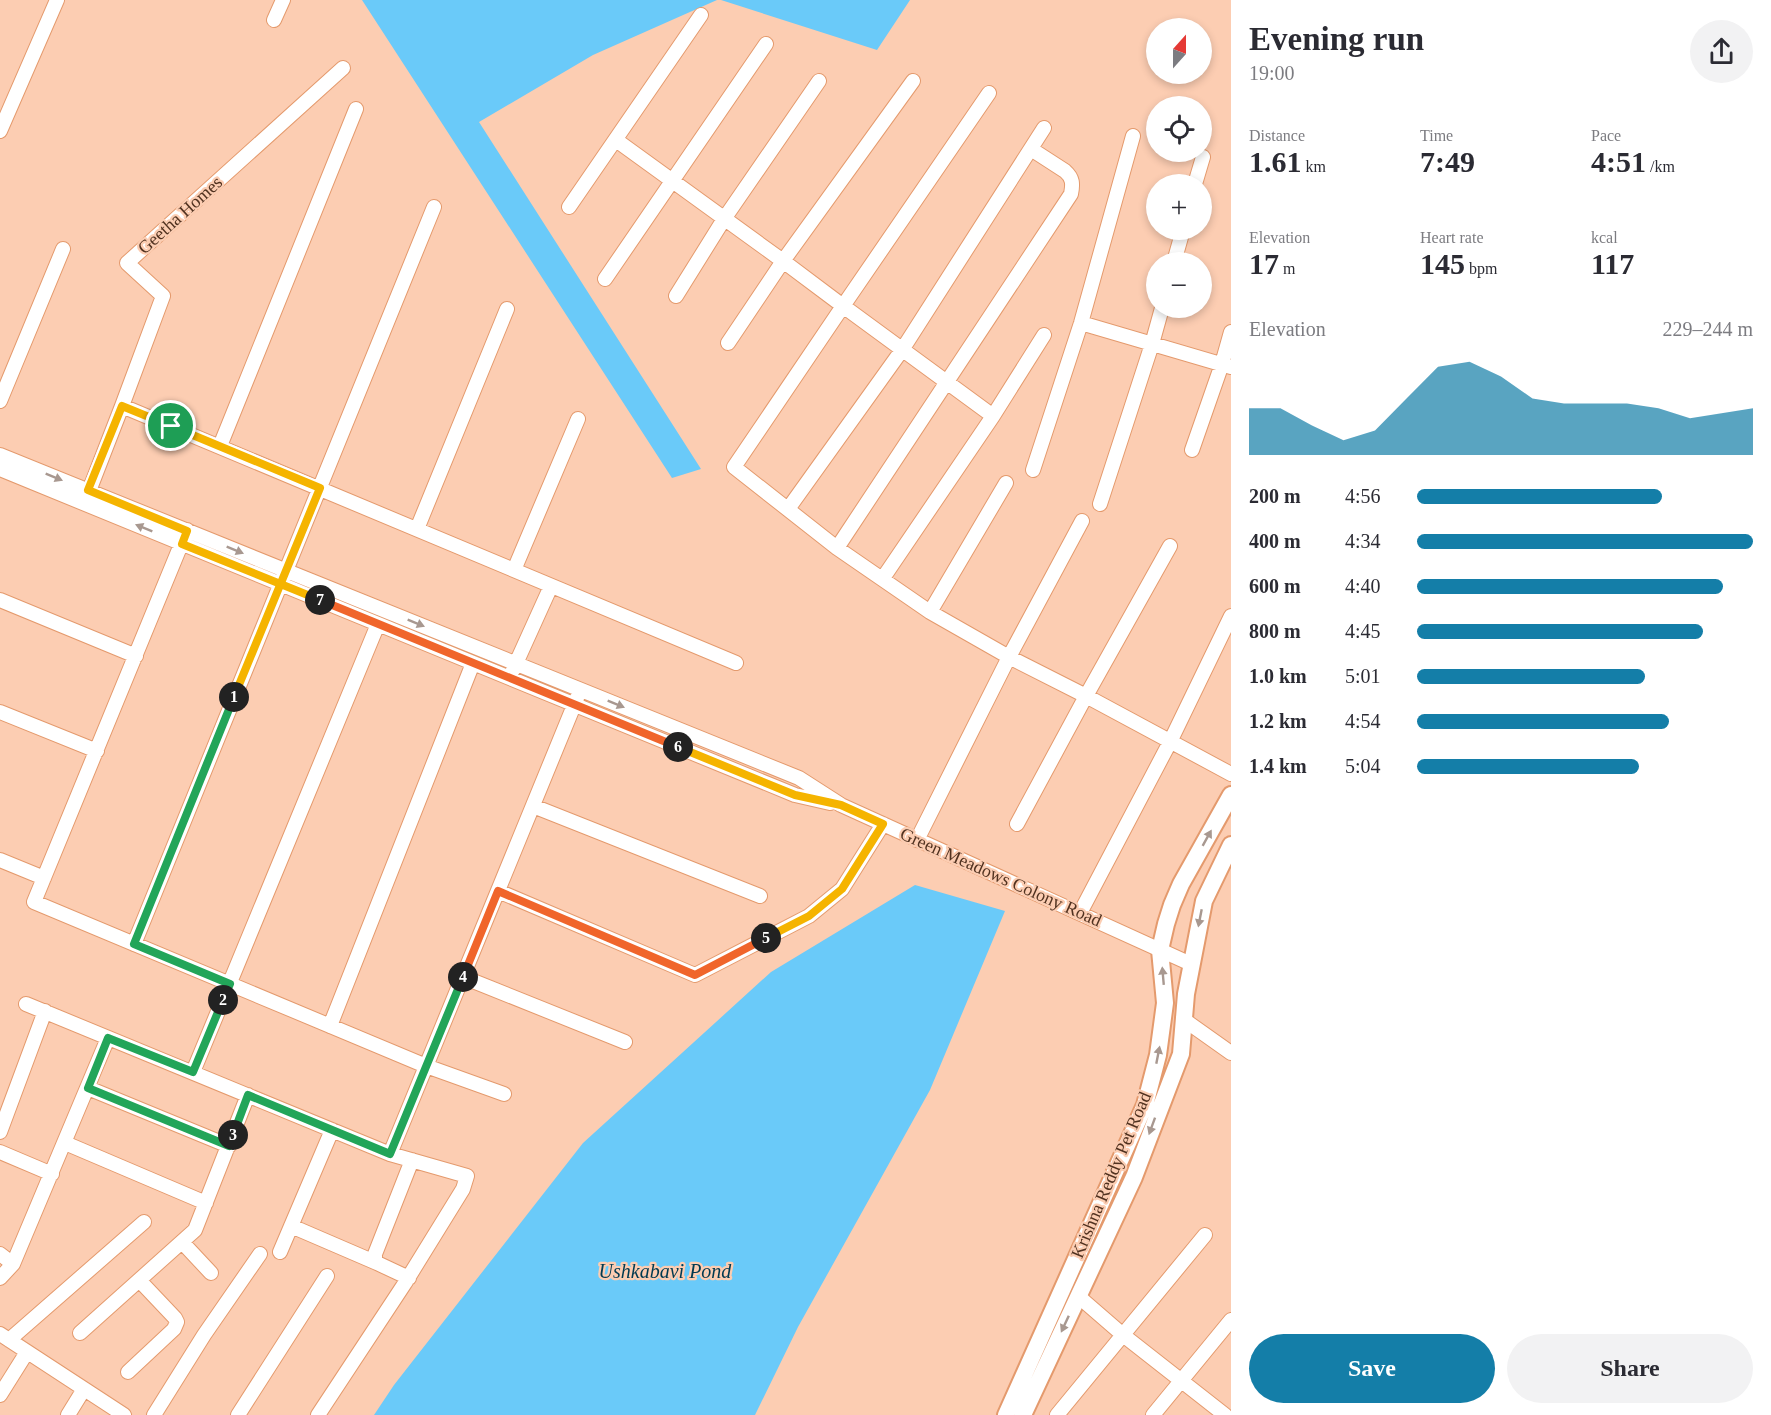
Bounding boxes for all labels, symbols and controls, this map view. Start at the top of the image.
north arrow [1146,18,1212,84]
map controls [1146,18,1212,318]
button: share [1690,20,1753,83]
text: Evening run [1249,21,1424,57]
text: 19:00 [1249,62,1295,84]
button: locate [1146,96,1212,162]
text: Distance [1249,127,1305,144]
text: Time [1420,127,1453,144]
text: Pace [1591,127,1621,144]
text: 1.61 [1249,145,1302,178]
text: 7:49 [1420,145,1475,178]
text: 4:51 [1591,145,1646,178]
text: km [1302,158,1326,175]
text: /km [1646,158,1675,175]
street label: Geetha Homes [134,172,226,258]
button: + [1146,174,1212,240]
text: Elevation [1249,229,1310,246]
text: Heart rate [1420,229,1484,246]
text: kcal [1591,229,1618,246]
text: 17 [1249,247,1279,280]
text: 145 [1420,247,1465,280]
text: 117 [1591,247,1634,280]
button: − [1146,252,1212,318]
text: m [1279,260,1295,277]
text: bpm [1465,260,1497,277]
text: Elevation [1249,318,1326,340]
text: 229–244 m [1662,318,1753,340]
pin [145,400,196,451]
icon: arrive [154,409,187,442]
one-way arrow [45,473,63,482]
text: 200 m [1249,485,1301,507]
text: 4:56 [1345,485,1381,507]
one-way arrow [134,523,152,533]
text: 400 m [1249,530,1301,552]
text: 4:34 [1345,530,1381,552]
one-way arrow [226,546,244,555]
text: 600 m [1249,575,1301,597]
text: 4:40 [1345,575,1381,597]
pin: 7 [305,585,335,615]
text: 7 [316,591,324,608]
one-way arrow [407,618,425,628]
text: 800 m [1249,620,1301,642]
text: 4:45 [1345,620,1381,642]
text: 1.0 km [1249,665,1307,687]
text: 5:01 [1345,665,1381,687]
pin: 1 [219,682,249,712]
text: 1 [230,688,238,705]
one-way arrow [607,700,625,709]
text: 1.2 km [1249,710,1307,732]
text: 4:54 [1345,710,1381,732]
pin: 6 [663,732,693,762]
text: 6 [674,738,682,755]
text: 1.4 km [1249,755,1307,777]
text: 5:04 [1345,755,1381,777]
street label: Green Meadows Colony Road [897,823,1105,931]
one-way arrow [1202,830,1212,847]
one-way arrow [1195,908,1205,927]
pin: 5 [751,923,781,953]
text: 5 [762,929,770,946]
pin: 4 [448,962,478,992]
one-way arrow [1158,967,1168,986]
text: 4 [459,968,467,985]
pin: 2 [208,985,238,1015]
text: 2 [219,991,227,1008]
one-way arrow [1154,1045,1163,1064]
street label: Krishna Reddy Pet Road [1067,1089,1155,1261]
one-way arrow [1147,1118,1157,1136]
pin: 3 [218,1120,248,1150]
text: 3 [229,1126,237,1143]
water label: Ushkabavi Pond [599,1260,732,1282]
one-way arrow [1060,1315,1069,1332]
button: Save [1249,1334,1495,1403]
button: Share [1507,1334,1753,1403]

